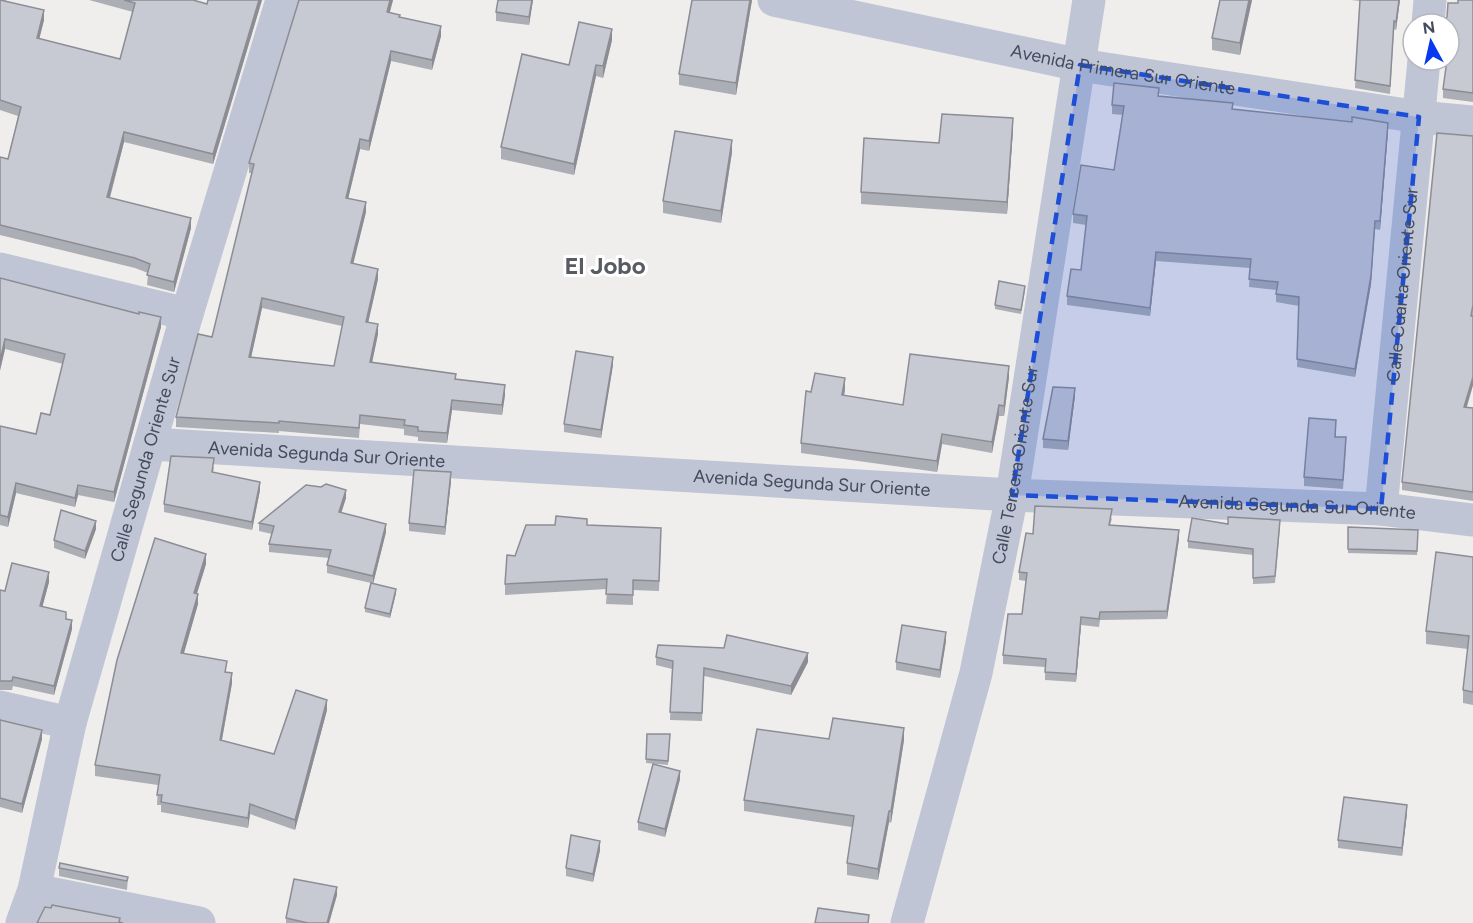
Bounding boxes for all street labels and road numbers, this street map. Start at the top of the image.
street label: Avenida Primera Sur Oriente [1009,40,1237,100]
street label: Calle Cuarta Oriente Sur [1382,187,1423,383]
street label: Calle Segunda Oriente Sur [106,354,185,565]
street label: Calle Tercera Oriente Sur [987,364,1043,566]
street label: Avenida Segunda Sur Oriente [207,436,446,472]
street label: Avenida Segunda Sur Oriente [693,465,931,501]
street label: Avenida Segunda Sur Oriente [1178,490,1417,524]

